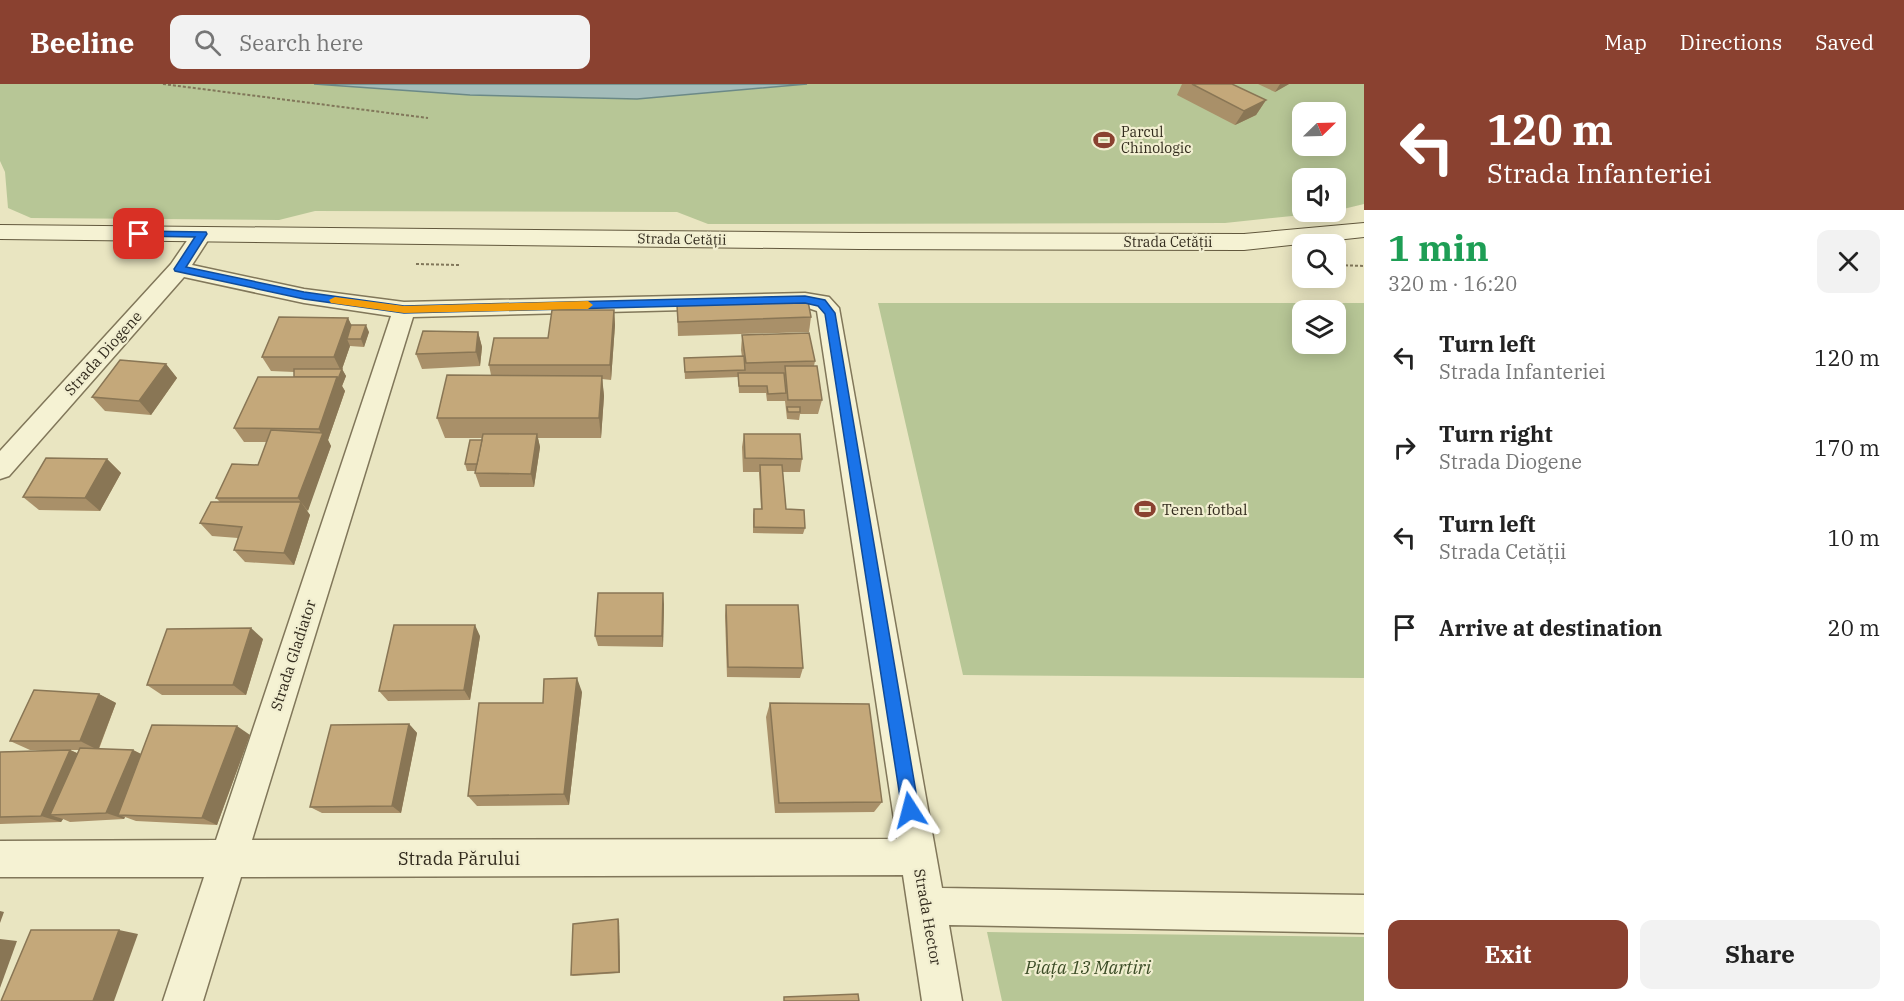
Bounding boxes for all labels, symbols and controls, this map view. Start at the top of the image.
search box [170,15,590,69]
text: Beeline [30,24,134,61]
icon: search [191,26,224,59]
text: Search here [239,28,363,57]
text: Map [1604,28,1647,56]
text: Directions [1680,28,1782,56]
text: Saved [1815,28,1874,56]
north arrow [1292,102,1346,156]
map controls [1292,102,1346,354]
text: 120 m [1487,102,1613,157]
icon: left [1388,108,1466,186]
place label: Parcul Chinologic [1121,123,1191,157]
sports icon: Parcul Chinologic [1092,128,1116,152]
text: Strada Infanteriei [1487,155,1712,190]
button: sound [1292,168,1346,222]
pin [113,208,164,259]
icon: arrive [122,217,155,250]
text: 1 min [1388,224,1489,271]
street label: Strada Cetății [637,229,727,249]
button: close [1817,230,1880,293]
street label: Strada Cetății [1123,233,1213,251]
button: search [1292,234,1346,288]
text: 320 m · 16:20 [1388,270,1517,297]
button: layers [1292,300,1346,354]
street label: Strada Diogene [60,307,146,399]
text: Turn left [1439,329,1535,358]
icon: left [1388,341,1421,374]
text: 120 m [1814,343,1880,372]
text: Strada Infanteriei [1439,358,1606,385]
text: Turn right [1439,419,1553,448]
icon: right [1388,431,1421,464]
text: 170 m [1814,433,1880,462]
text: Strada Diogene [1439,448,1582,475]
sports icon: Teren fotbal [1133,497,1157,521]
place label: Teren fotbal [1162,500,1248,519]
text: Turn left [1439,509,1535,538]
icon: left [1388,521,1421,554]
text: 10 m [1828,523,1880,552]
text: Strada Cetății [1439,538,1566,565]
street label: Strada Gladiator [266,597,320,713]
icon: arrive [1388,611,1421,644]
text: Arrive at destination [1439,613,1662,642]
text: 20 m [1828,613,1880,642]
position arrow [878,778,942,842]
street label: Strada Părului [398,847,520,870]
street label: Strada Hector [910,867,946,967]
button: Exit [1388,920,1628,989]
button: Share [1640,920,1880,989]
park label: Piața 13 Martiri [1024,956,1152,979]

